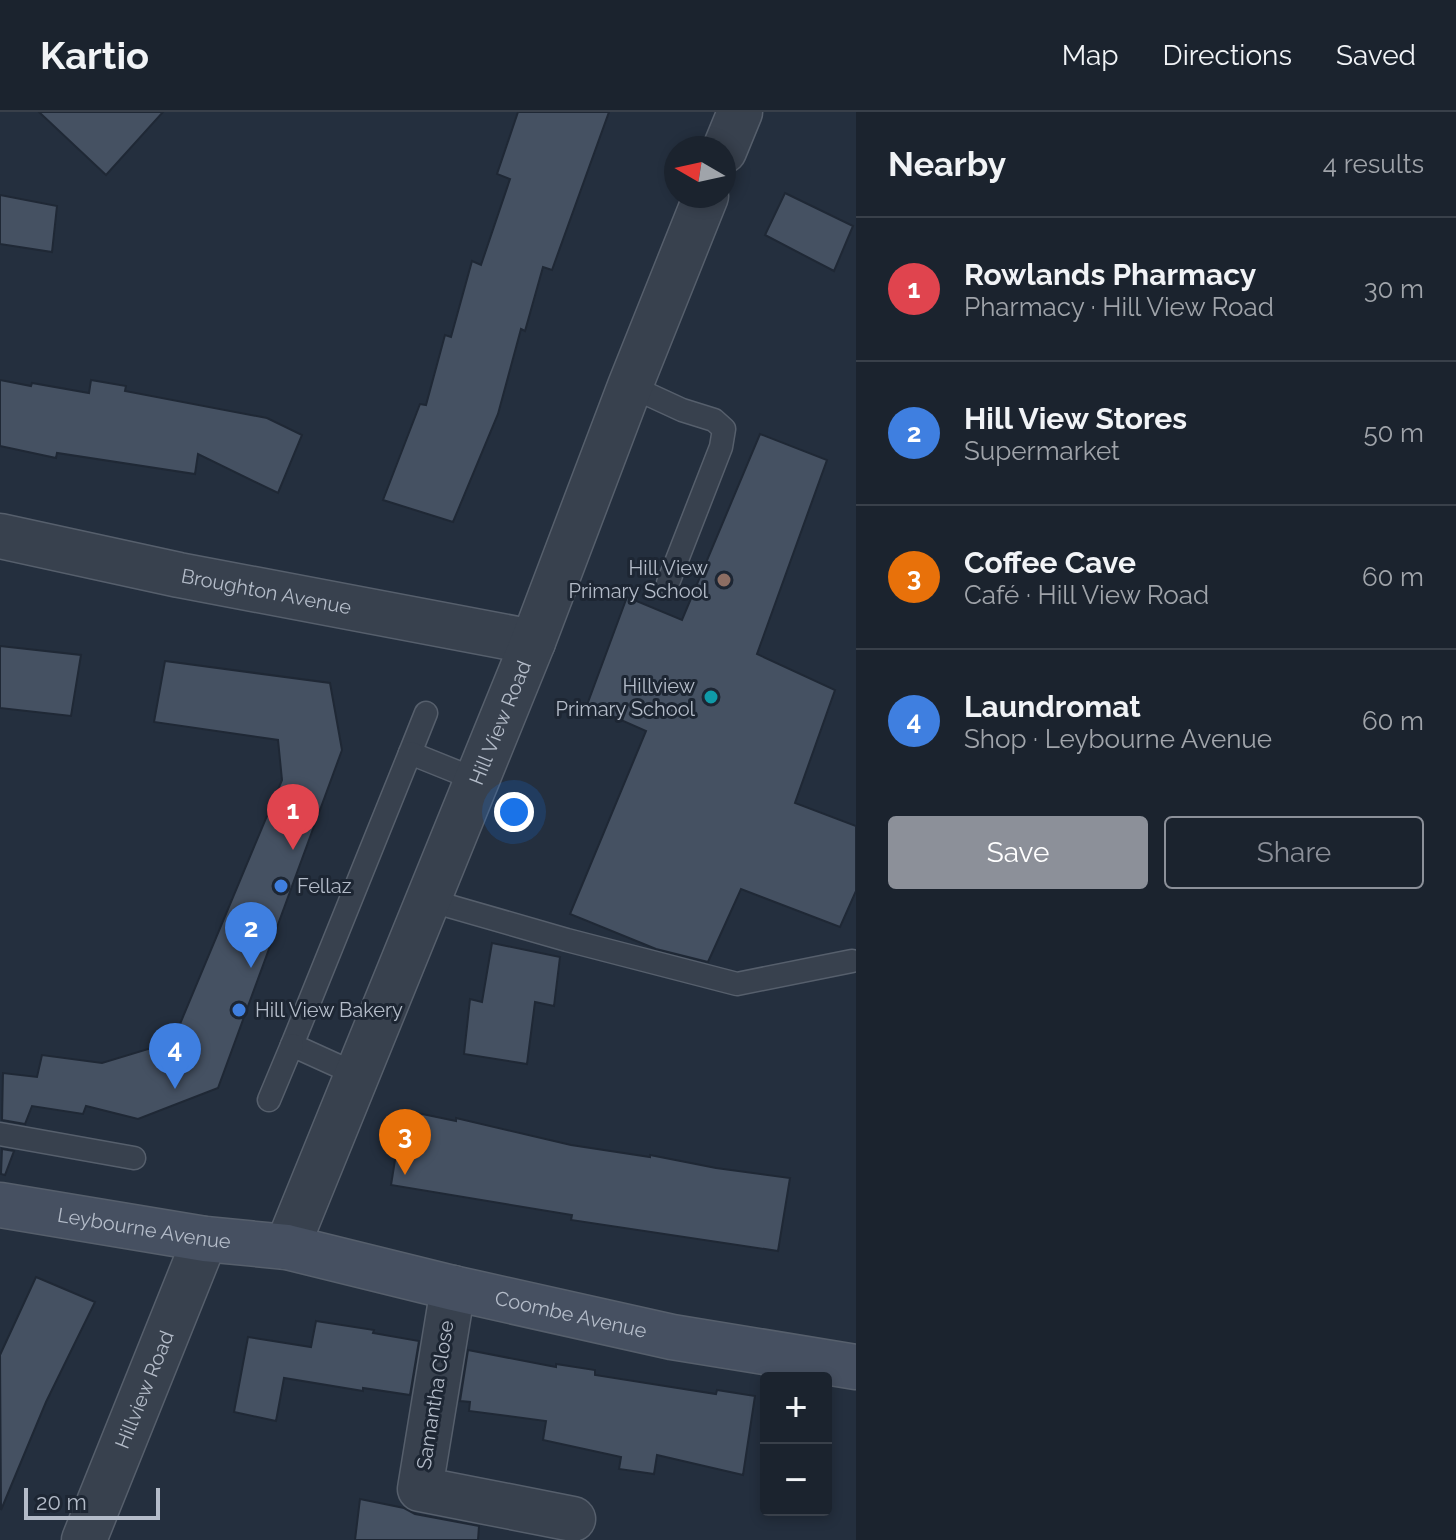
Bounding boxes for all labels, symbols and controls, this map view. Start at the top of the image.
text: Kartio [40,33,149,78]
text: Map [1062,39,1119,72]
text: Directions [1163,39,1292,72]
text: Saved [1336,39,1416,72]
north arrow [664,136,736,208]
text: Nearby [888,144,1006,184]
text: 4 results [1323,149,1424,179]
text: Rowlands Pharmacy [964,257,1256,292]
text: 1 [908,274,920,304]
text: 30 m [1364,274,1424,304]
text: Pharmacy · Hill View Road [964,292,1274,322]
text: Hill View Stores [964,401,1187,436]
text: 2 [907,418,921,448]
text: 50 m [1363,418,1424,448]
text: Supermarket [964,436,1120,466]
text: Coffee Cave [964,545,1136,580]
place label: Hill View Primary School [568,556,709,603]
text: 3 [907,562,921,592]
text: 60 m [1362,562,1424,592]
street label: Broughton Avenue [179,564,354,619]
marker: Hill View Primary School [715,571,733,589]
text: Café · Hill View Road [964,580,1209,610]
street label: Hill View Road [464,657,536,788]
place label: Hillview Primary School [555,674,696,721]
marker: Hillview Primary School [702,688,720,706]
text: Laundromat [964,689,1141,724]
text: 4 [907,706,921,736]
text: 60 m [1362,706,1424,736]
text: Shop · Leybourne Avenue [964,724,1272,754]
pin: 1 [267,784,319,850]
your location [494,792,534,832]
button: Save [888,816,1148,889]
button: Share [1164,816,1424,889]
place label: Fellaz [297,874,352,898]
marker: Fellaz [272,877,290,895]
pin: 2 [225,902,277,968]
place label: Hill View Bakery [255,998,403,1022]
marker: Hill View Bakery [230,1001,248,1019]
pin: 4 [149,1023,201,1089]
pin: 3 [379,1109,431,1175]
street label: Leybourne Avenue [56,1203,232,1253]
street label: Coombe Avenue [493,1286,649,1343]
street label: Samantha Close [411,1318,459,1471]
street label: Hillview Road [110,1327,179,1452]
map controls [760,1372,832,1516]
button: + [760,1372,832,1444]
button: − [760,1444,832,1516]
scale bar [24,1484,160,1520]
text: 20 m [36,1489,87,1515]

